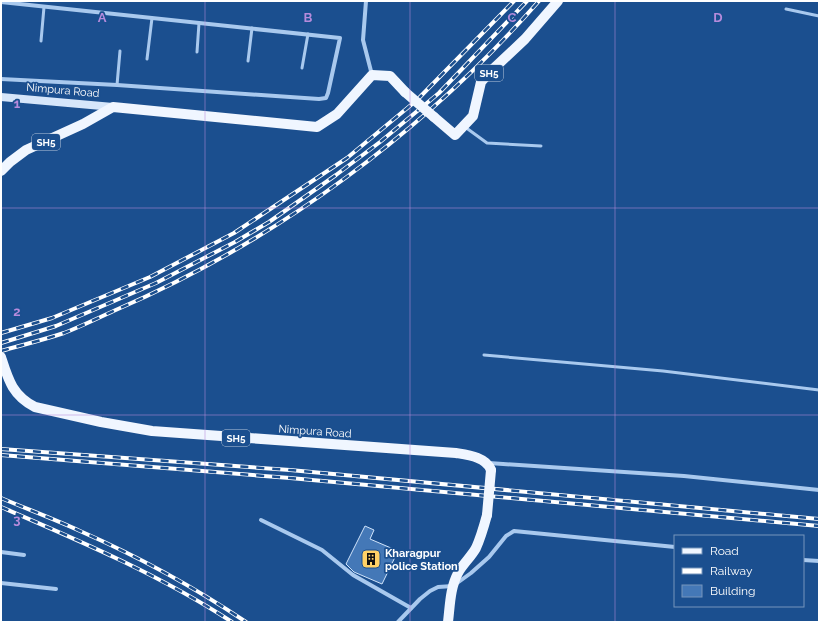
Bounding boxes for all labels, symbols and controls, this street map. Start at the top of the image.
text: A [98,10,107,25]
text: B [304,10,313,25]
text: C [508,10,517,25]
text: D [713,10,723,25]
road number: SH5 [475,65,503,81]
street label: Nimpura Road [26,81,100,100]
text: 1 [14,96,21,111]
road number: SH5 [32,134,60,150]
text: 2 [13,304,21,319]
street label: Nimpura Road [278,422,352,441]
road number: SH5 [222,430,250,446]
text: 3 [13,512,21,527]
legend [674,535,804,607]
text: Road [710,544,739,558]
place label: Kharagpur police Station [385,547,458,573]
building icon: Kharagpur police Station [360,548,382,570]
text: Railway [710,564,753,578]
text: Building [710,584,756,598]

